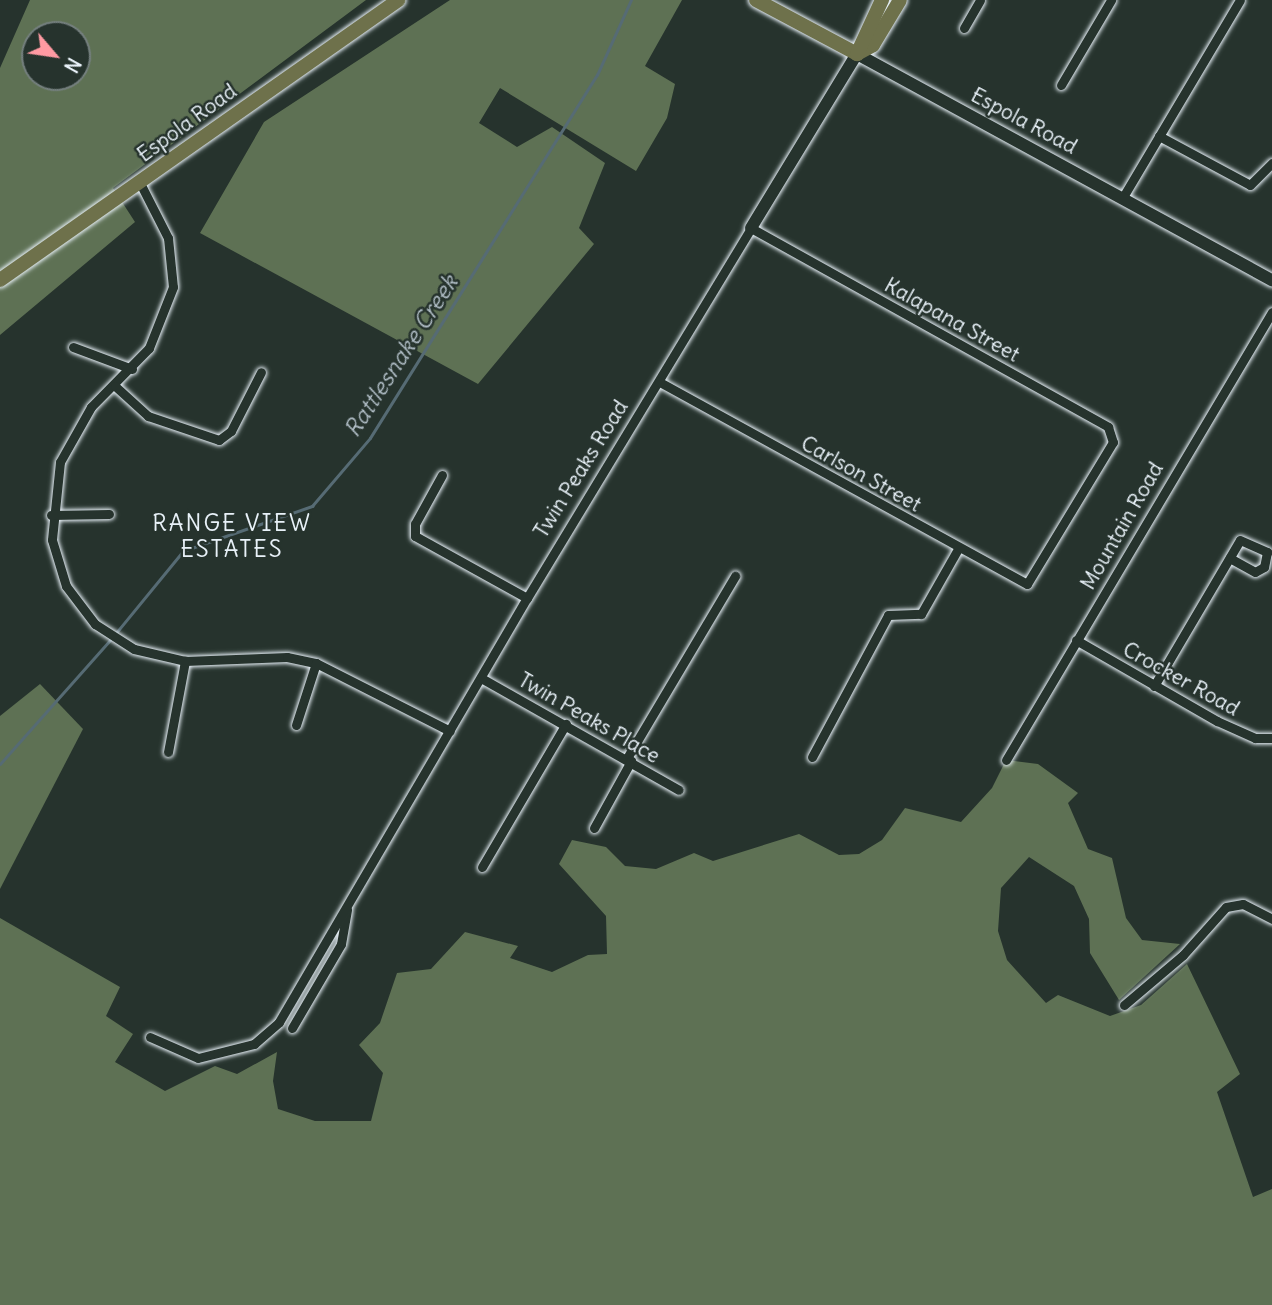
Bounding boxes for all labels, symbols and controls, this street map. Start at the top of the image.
north arrow [21,21,91,91]
text: N [59,54,86,77]
street label: Espola Road [132,79,242,167]
street label: Espola Road [967,83,1081,159]
water label: Rattlesnake Creek [338,270,464,442]
street label: Kalapana Street [880,272,1024,368]
street label: Twin Peaks Road [529,395,633,543]
street label: Carlson Street [797,431,925,517]
street label: Mountain Road [1075,458,1169,594]
district label: RANGE VIEW ESTATES [153,509,311,563]
street label: Crocker Road [1118,637,1244,721]
street label: Twin Peaks Place [514,667,664,769]

